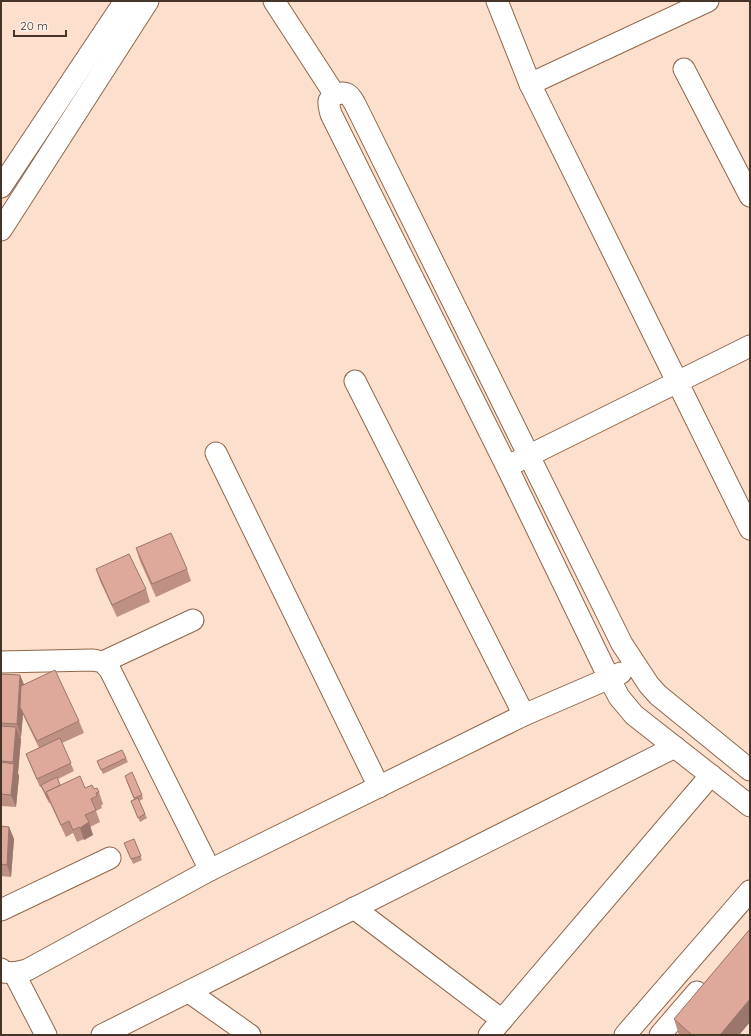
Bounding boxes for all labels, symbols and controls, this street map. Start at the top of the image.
scale bar [14,12,66,38]
text: 20 m [20,18,48,33]

